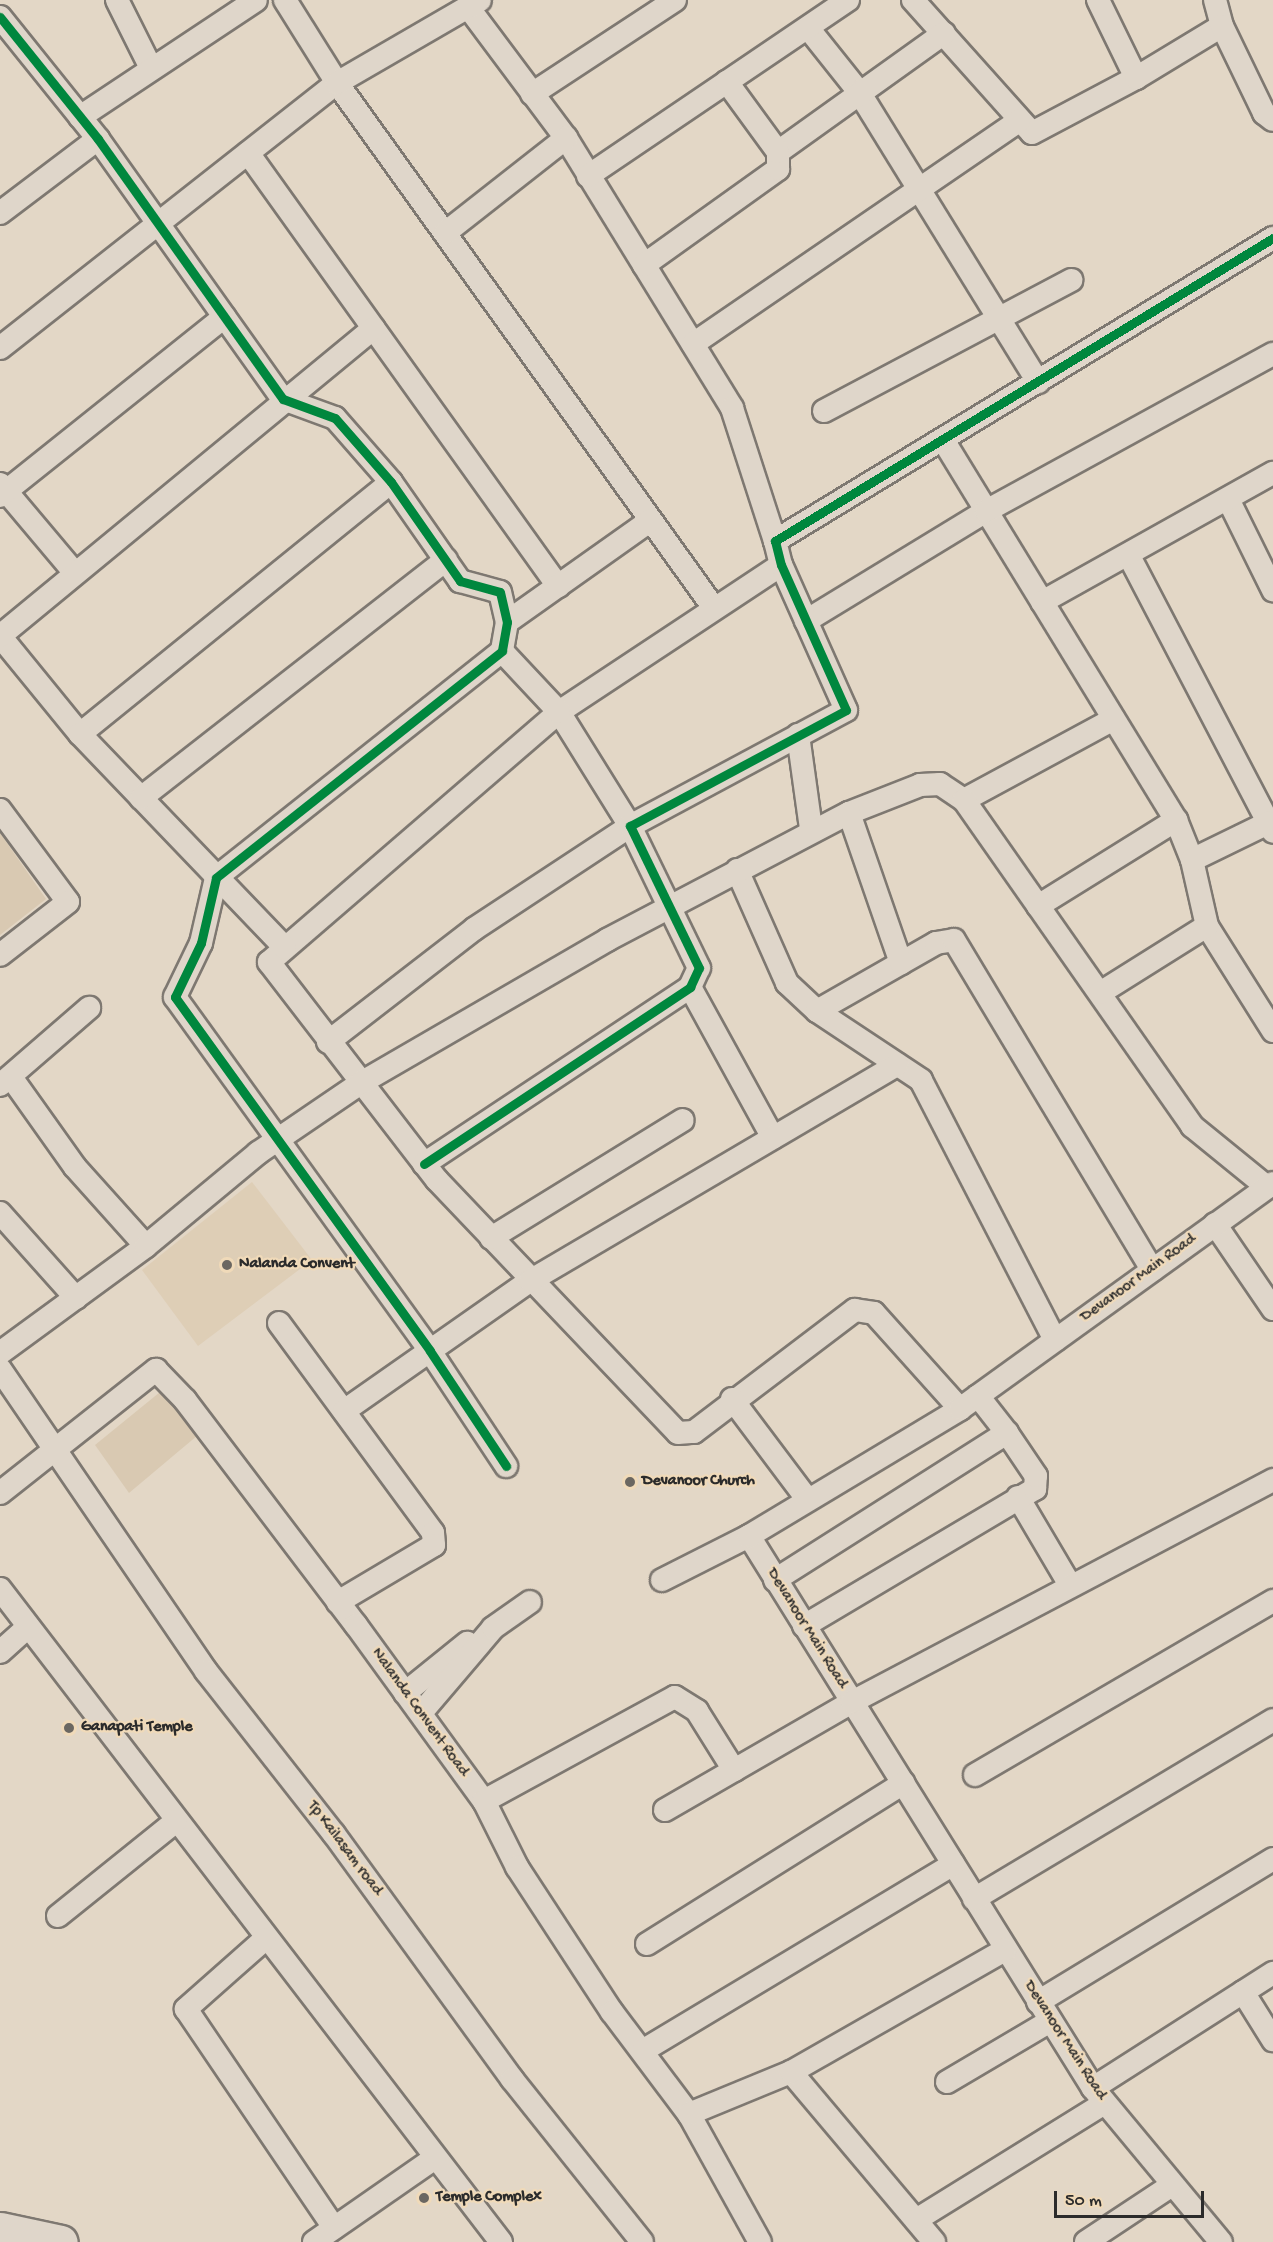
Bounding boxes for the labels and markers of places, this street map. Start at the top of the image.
place label: Nalanda Convent [239,1255,354,1275]
marker: Nalanda Convent [220,1258,234,1272]
place label: Devanoor Church [642,1472,755,1492]
marker: Devanoor Church [623,1475,637,1489]
place label: Ganapati Temple [81,1718,192,1738]
marker: Ganapati Temple [62,1721,76,1735]
place label: Temple Complex [436,2188,542,2208]
marker: Temple Complex [417,2191,431,2205]

